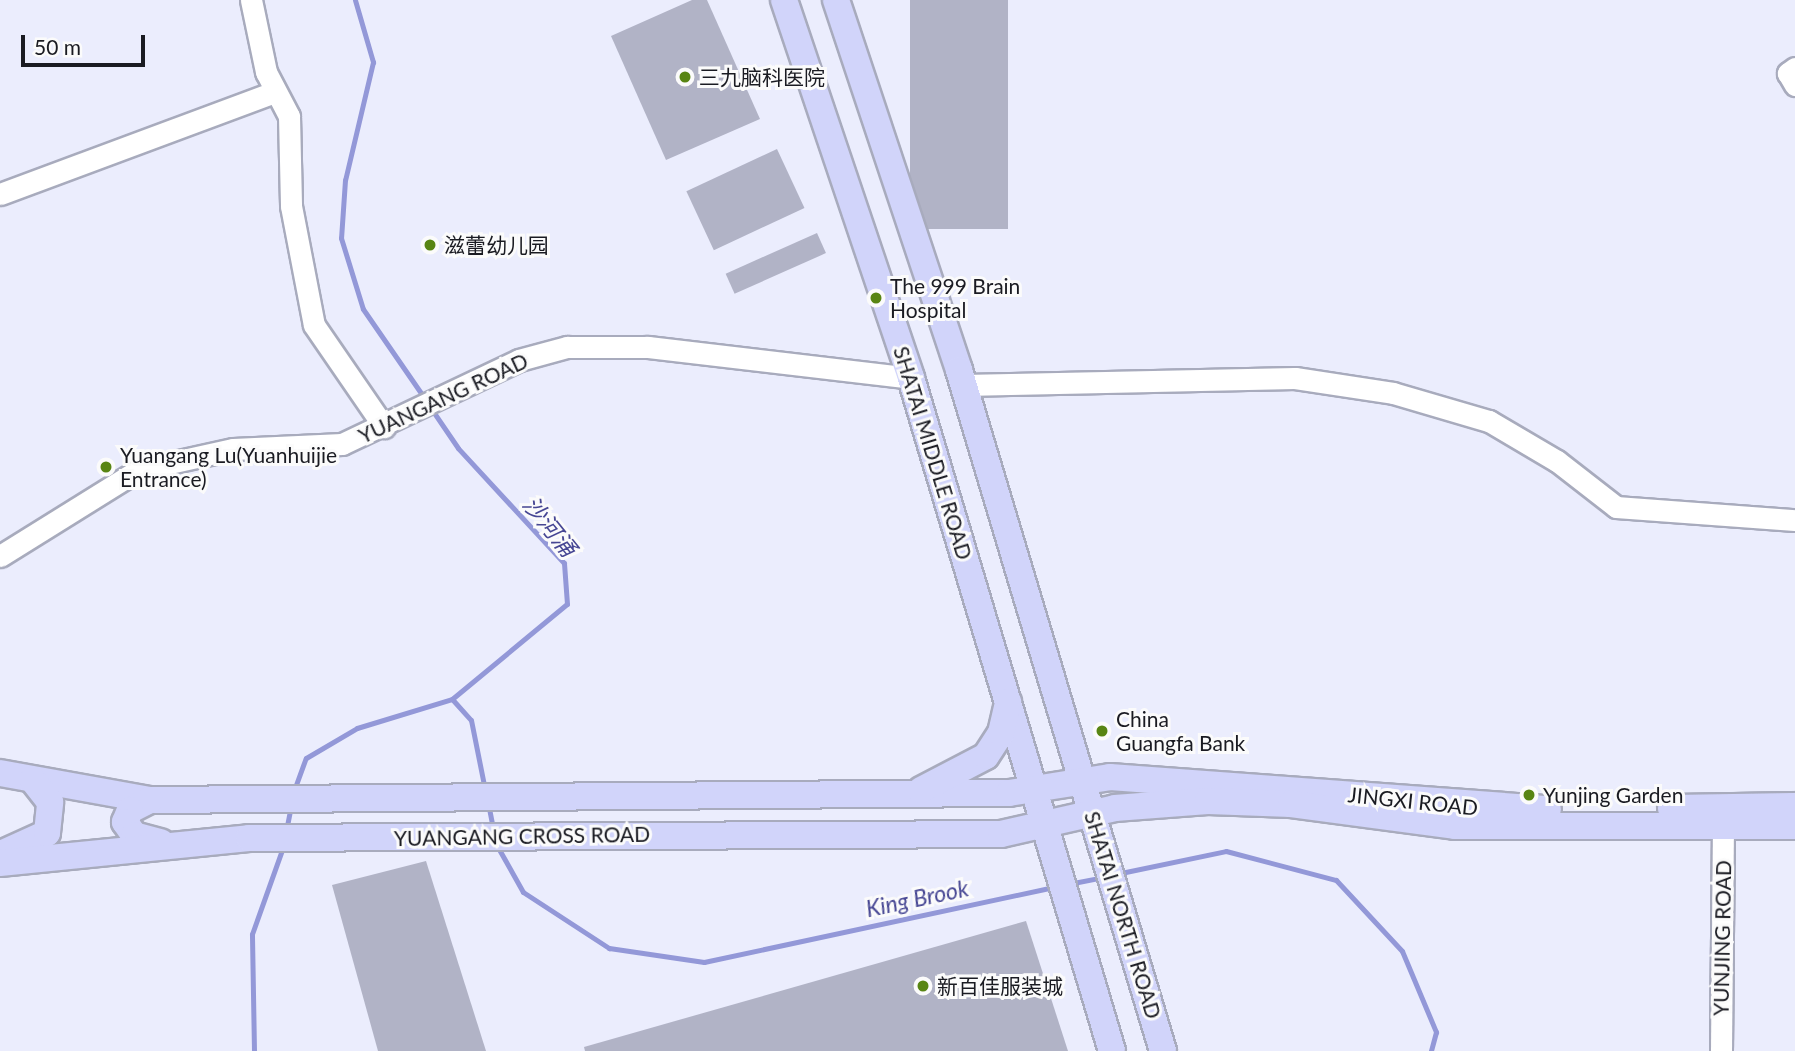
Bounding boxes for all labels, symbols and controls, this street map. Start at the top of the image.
scale bar [24,21,149,65]
text: 50 m [34,34,81,59]
place label: 三九脑科医院 [699,64,825,90]
marker: 三九脑科医院 [677,69,693,85]
place label: 滋蕾幼儿园 [444,232,549,258]
marker: 滋蕾幼儿园 [422,237,438,253]
place label: The 999 Brain Hospital [890,273,1020,323]
marker: The 999 Brain Hospital [868,290,884,306]
street label: SHATAI MIDDLE ROAD [889,343,977,563]
street label: YUANGANG ROAD [354,348,532,448]
place label: Yuangang Lu(Yuanhuijie Entrance) [120,442,337,492]
marker: Yuangang Lu(Yuanhuijie Entrance) [98,459,114,475]
water label: 沙河涌 [518,491,582,561]
place label: China Guangfa Bank [1116,706,1245,756]
marker: China Guangfa Bank [1094,723,1110,739]
street label: JINGXI ROAD [1347,782,1479,820]
place label: Yunjing Garden [1543,782,1683,808]
marker: Yunjing Garden [1521,787,1537,803]
street label: SHATAI NORTH ROAD [1079,808,1167,1022]
street label: YUANGANG CROSS ROAD [394,821,650,851]
street label: YUNJING ROAD [1708,860,1736,1016]
water label: King Brook [863,874,971,922]
place label: 新百佳服装城 [937,973,1063,999]
marker: 新百佳服装城 [915,978,931,994]

